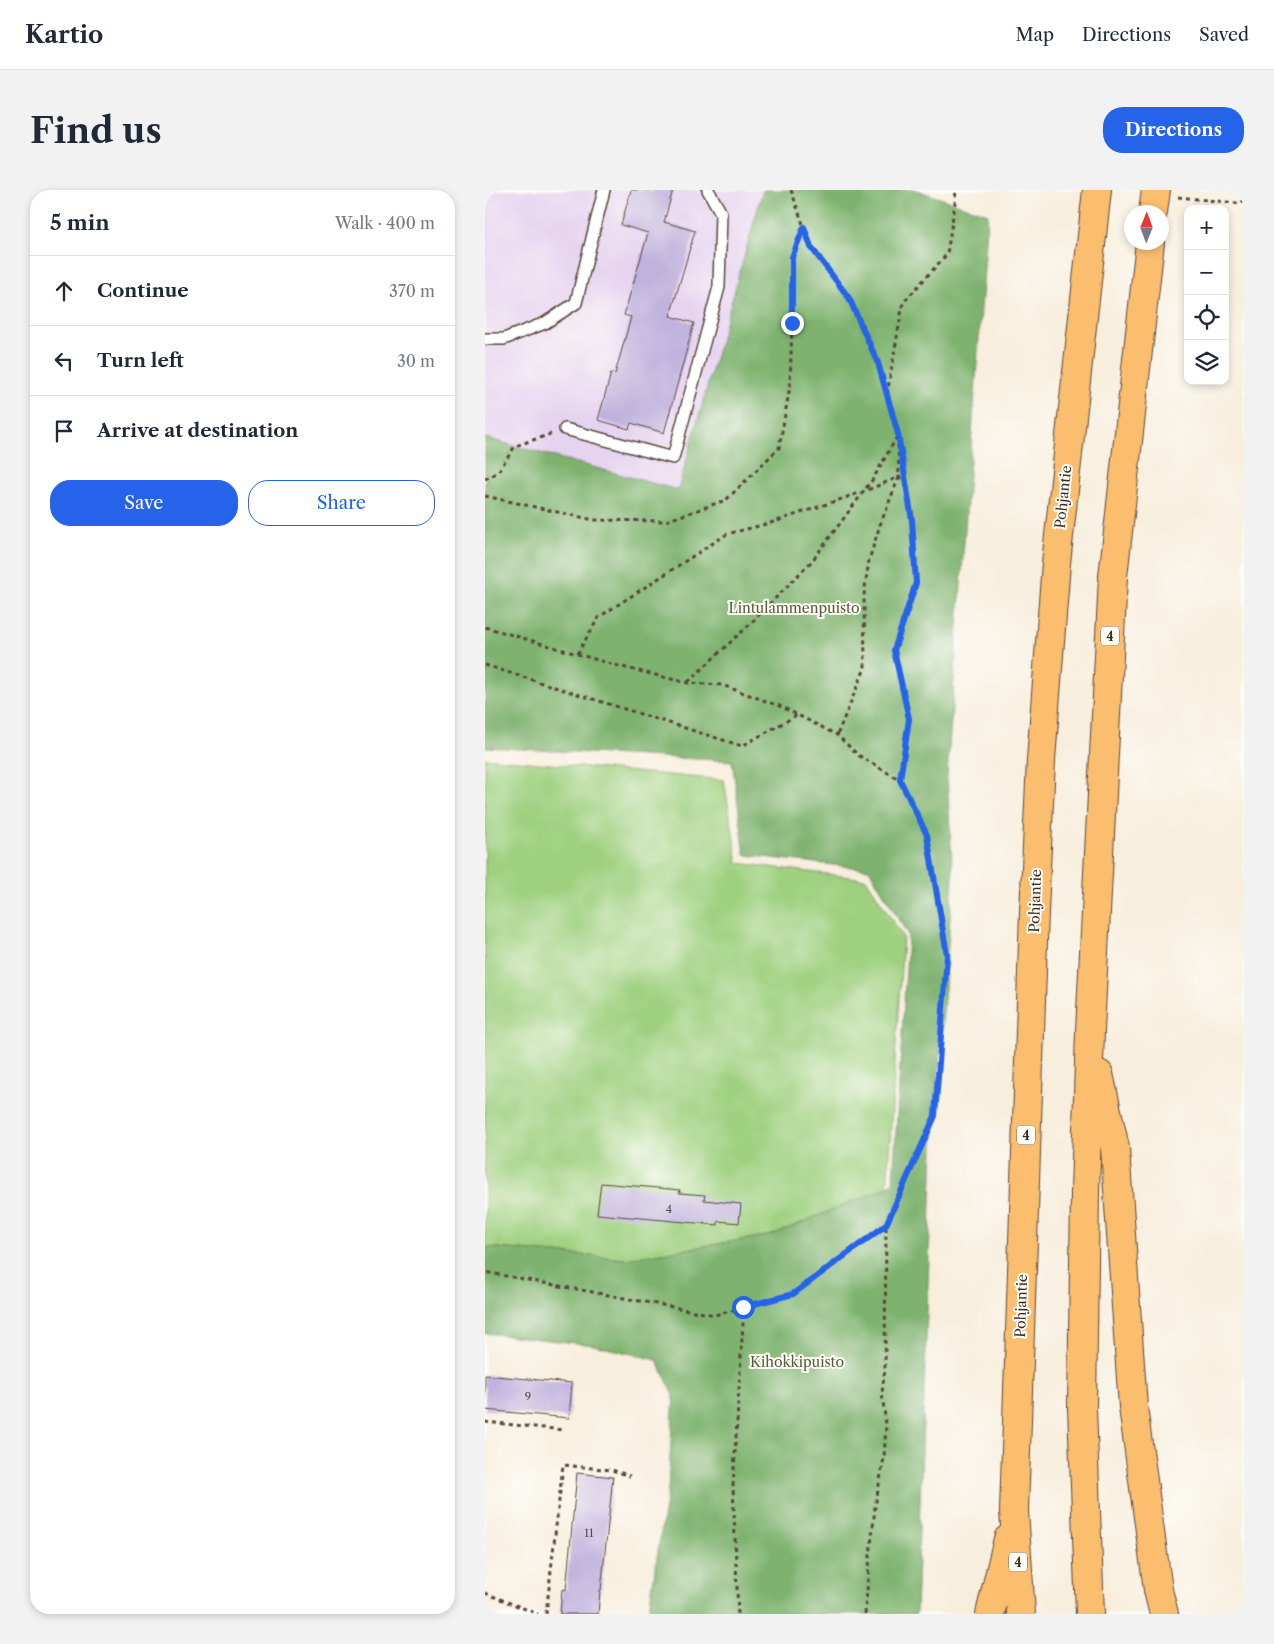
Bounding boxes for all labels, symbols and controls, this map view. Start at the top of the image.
text: Kartio [25,20,103,49]
text: Map [1015,24,1054,46]
text: Directions [1082,24,1171,46]
text: Saved [1199,24,1249,46]
button: Directions [1103,107,1244,153]
text: Find us [30,109,162,152]
north arrow [1124,205,1169,250]
map controls [1184,205,1229,385]
button: + [1184,205,1229,250]
text: 5 min [50,210,110,235]
text: Walk · 400 m [335,213,435,233]
button: − [1184,250,1229,295]
icon: ahead [50,277,78,305]
text: Continue [97,279,189,302]
text: 370 m [389,281,435,301]
button: locate [1184,295,1229,340]
route end [781,312,804,335]
button: layers [1184,340,1229,385]
icon: left [50,347,78,375]
text: Turn left [97,349,184,372]
text: 30 m [397,351,435,371]
icon: arrive [50,417,78,445]
text: Arrive at destination [97,419,298,442]
street label: Pohjantie [1051,464,1075,529]
button: Save [50,480,238,526]
button: Share [248,480,435,526]
park label: Lintulammenpuisto [728,599,860,617]
road number: 4 [1101,626,1119,646]
street label: Pohjantie [1025,869,1045,933]
road number: 4 [1017,1126,1035,1144]
house number: 4 [666,1202,672,1216]
street label: Pohjantie [1011,1274,1031,1338]
route start [732,1296,755,1319]
park label: Kihokkipuisto [750,1353,844,1371]
house number: 9 [525,1390,531,1404]
house number: 11 [584,1526,594,1540]
road number: 4 [1009,1552,1027,1571]

